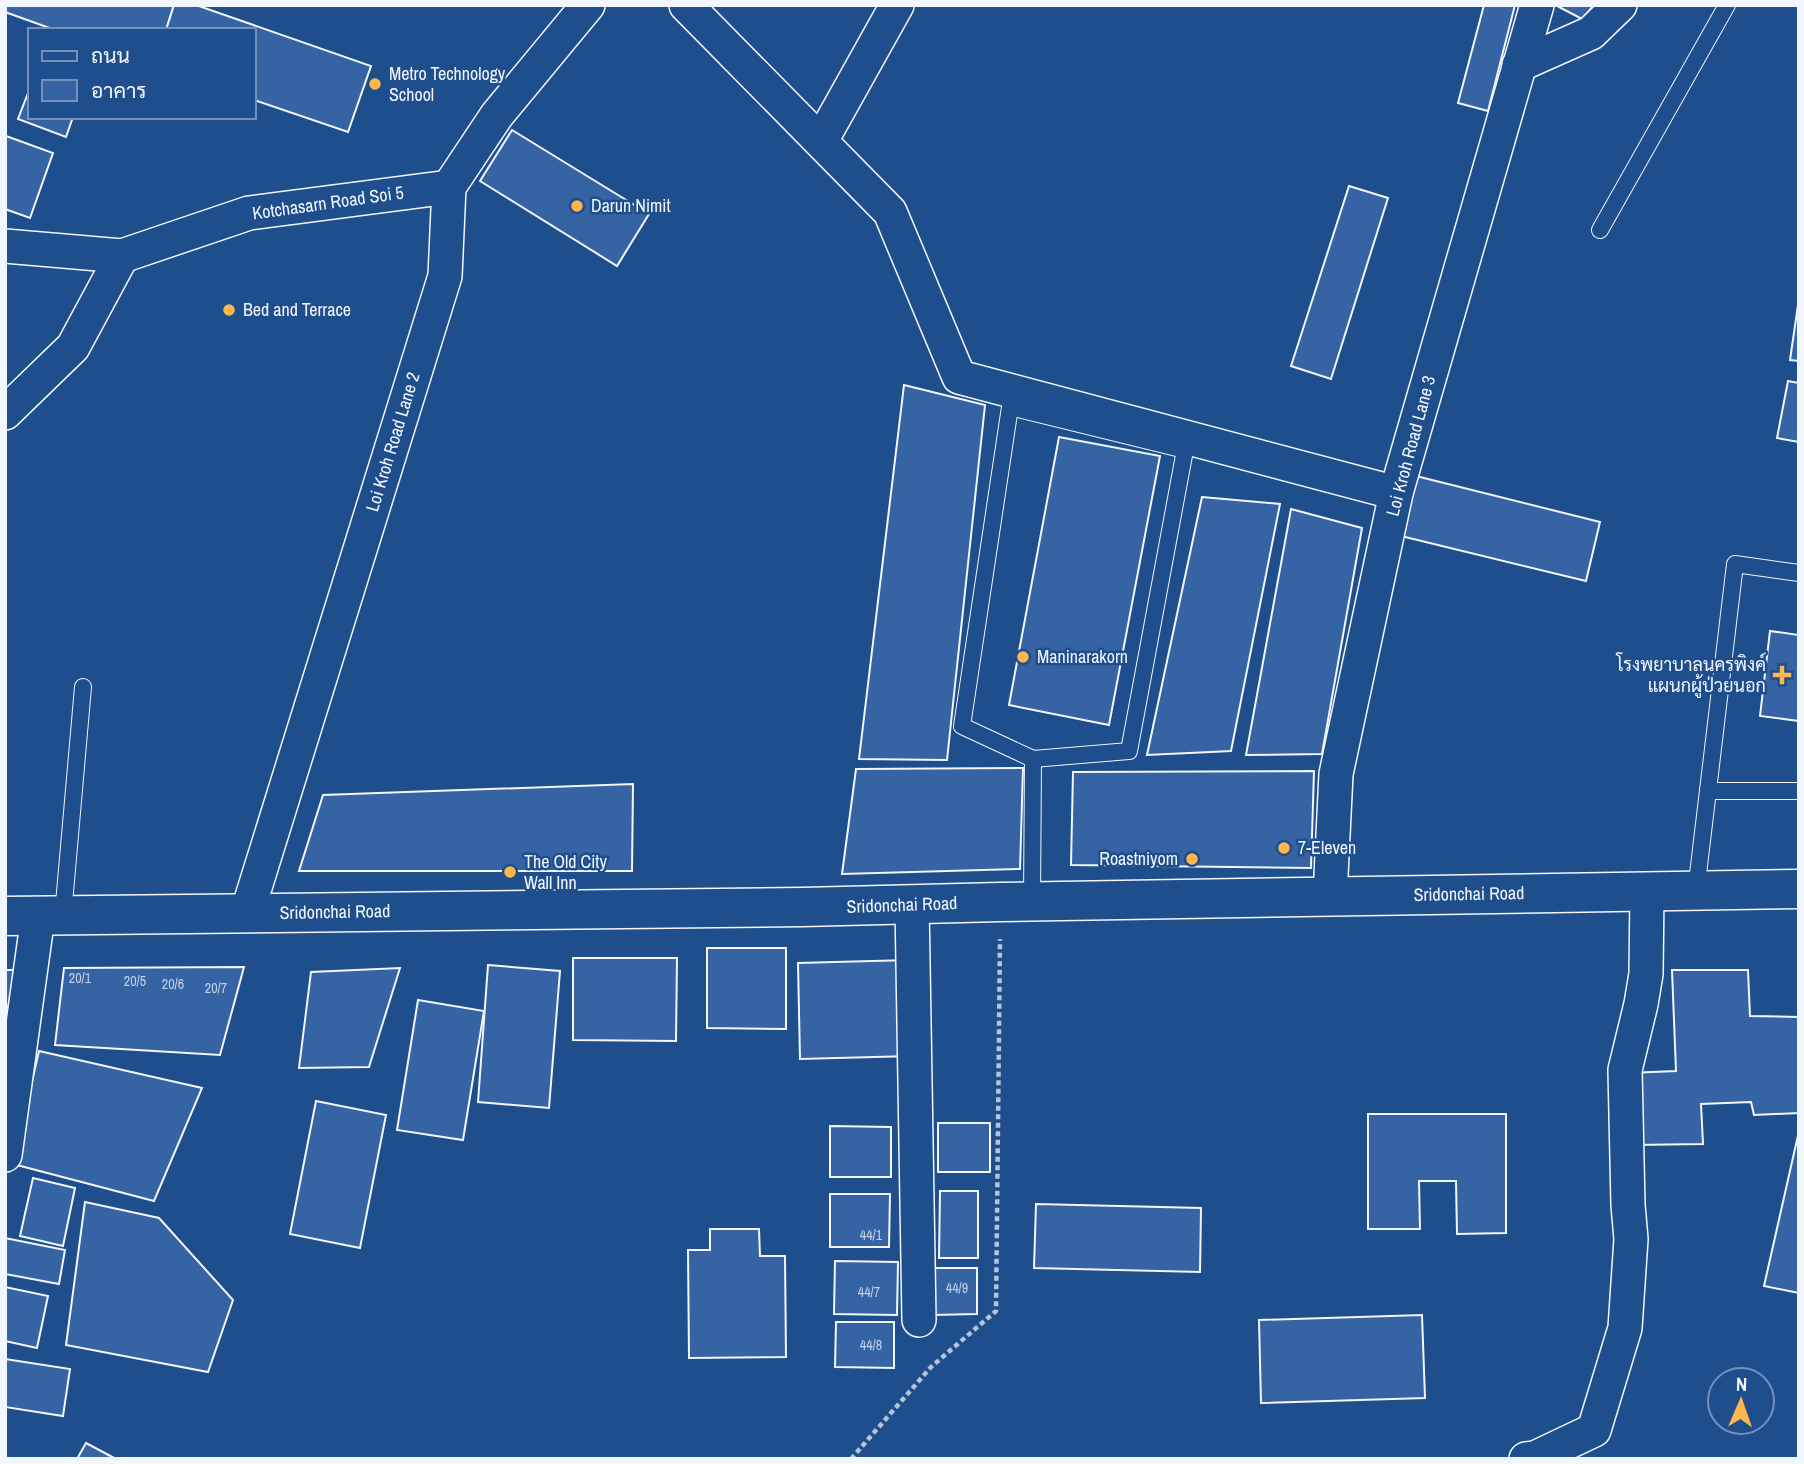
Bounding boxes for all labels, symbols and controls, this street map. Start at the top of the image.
legend [28,28,256,119]
text: ถนน [91,41,130,70]
place label: Metro Technology School [389,61,506,107]
text: อาคาร [91,76,147,105]
marker: Metro Technology School [367,76,383,92]
street label: Kotchasarn Road Soi 5 [251,180,405,226]
place label: Darun Nimit [591,193,671,218]
marker: Darun Nimit [569,198,585,214]
place label: Bed and Terrace [243,297,351,322]
marker: Bed and Terrace [221,302,237,318]
street label: Loi Kroh Road Lane 2 [359,369,426,515]
street label: Loi Kroh Road Lane 3 [1380,373,1441,519]
place label: Maninarakorn [1037,644,1128,669]
marker: Maninarakorn [1015,649,1031,665]
place label: โรงพยาบาลนครพิงค์ แผนกผู้ป่วยนอก [1616,652,1766,699]
marker: โรงพยาบาลนครพิงค์ แผนกผู้ป่วยนอก [1772,665,1792,685]
place label: 7-Eleven [1298,835,1356,860]
marker: 7-Eleven [1276,840,1292,856]
place label: Roastniyom [1099,846,1178,871]
place label: The Old City Wall Inn [524,849,607,895]
marker: Roastniyom [1184,851,1200,867]
marker: The Old City Wall Inn [502,864,518,880]
street label: Sridonchai Road [1413,880,1525,907]
street label: Sridonchai Road [846,890,958,919]
street label: Sridonchai Road [279,898,391,925]
house number: 20/1 [69,969,92,987]
house number: 20/5 [124,972,146,990]
house number: 20/6 [162,975,184,993]
house number: 20/7 [205,979,227,997]
house number: 44/1 [860,1226,883,1244]
house number: 44/9 [946,1279,968,1297]
house number: 44/7 [858,1283,880,1301]
house number: 44/8 [860,1336,882,1354]
north arrow [1706,1366,1776,1436]
text: N [1736,1371,1748,1397]

